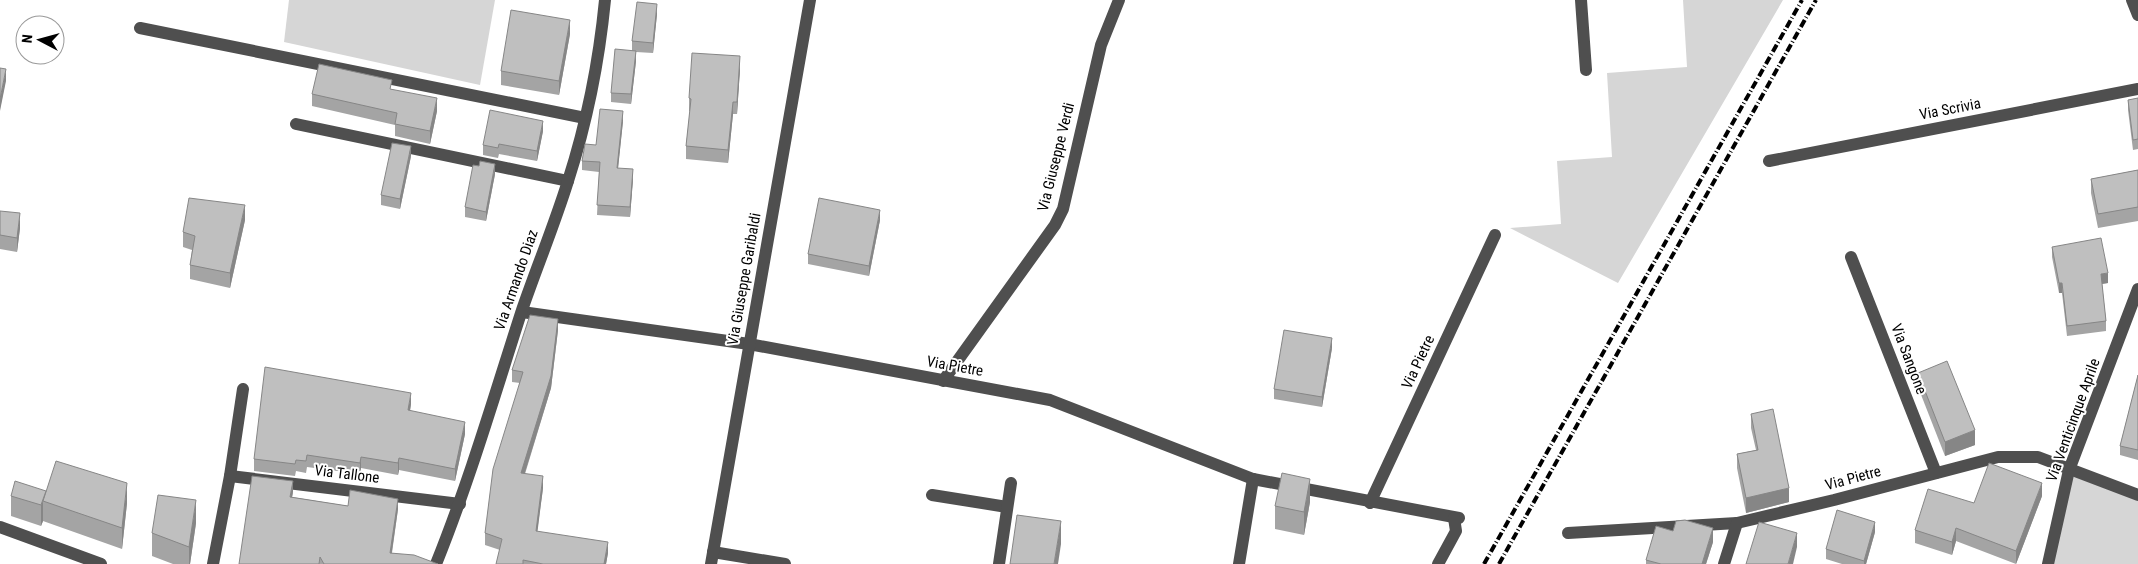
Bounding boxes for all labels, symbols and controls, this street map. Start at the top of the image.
north arrow [15,15,65,65]
text: N [19,34,35,44]
street label: Via Scrivia [1918,94,1982,124]
street label: Via Giuseppe Verdi [1034,101,1078,213]
street label: Via Giuseppe Garibaldi [723,211,765,347]
street label: Via Armando Diaz [490,227,542,333]
street label: Via Sangone [1887,321,1931,397]
street label: Via Pietre [1398,332,1438,392]
street label: Via Pietre [925,352,985,380]
street label: Via Venticinque Aprile [2042,356,2104,484]
street label: Via Tallone [314,461,380,487]
street label: Via Pietre [1823,462,1883,494]

